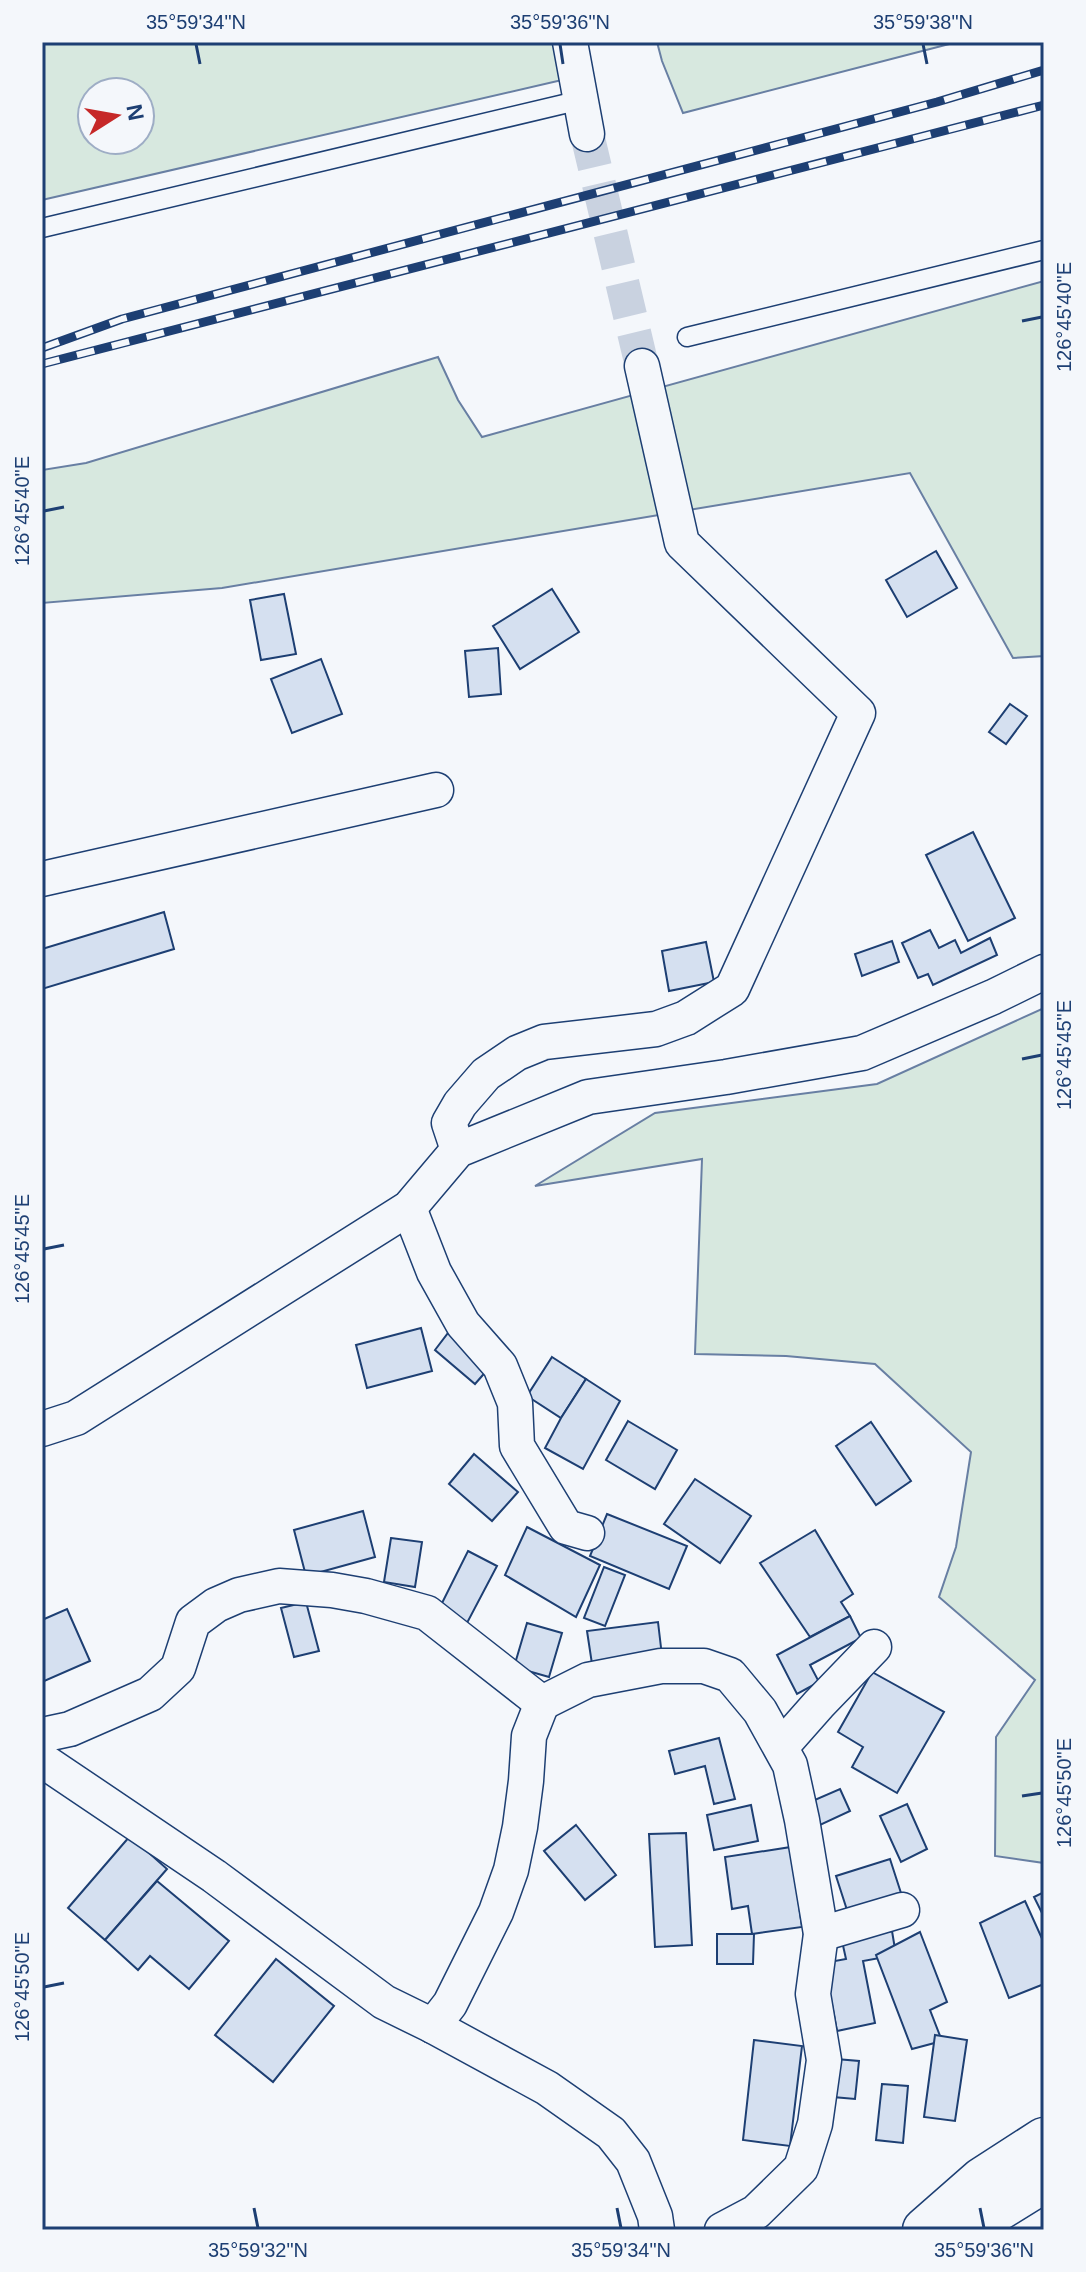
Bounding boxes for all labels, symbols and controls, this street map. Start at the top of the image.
text: 35°59'34"N [146,11,246,33]
text: 35°59'36"N [510,11,610,33]
text: 35°59'38"N [873,11,973,33]
north arrow [76,76,156,156]
text: N [121,102,149,122]
text: 126°45'40"E [1053,262,1075,372]
text: 126°45'40"E [11,456,33,566]
text: 126°45'45"E [1053,1000,1075,1110]
text: 126°45'45"E [11,1194,33,1304]
text: 126°45'50"E [1053,1738,1075,1848]
text: 126°45'50"E [11,1932,33,2042]
text: 35°59'32"N [208,2239,308,2261]
text: 35°59'34"N [571,2239,671,2261]
text: 35°59'36"N [934,2239,1034,2261]

